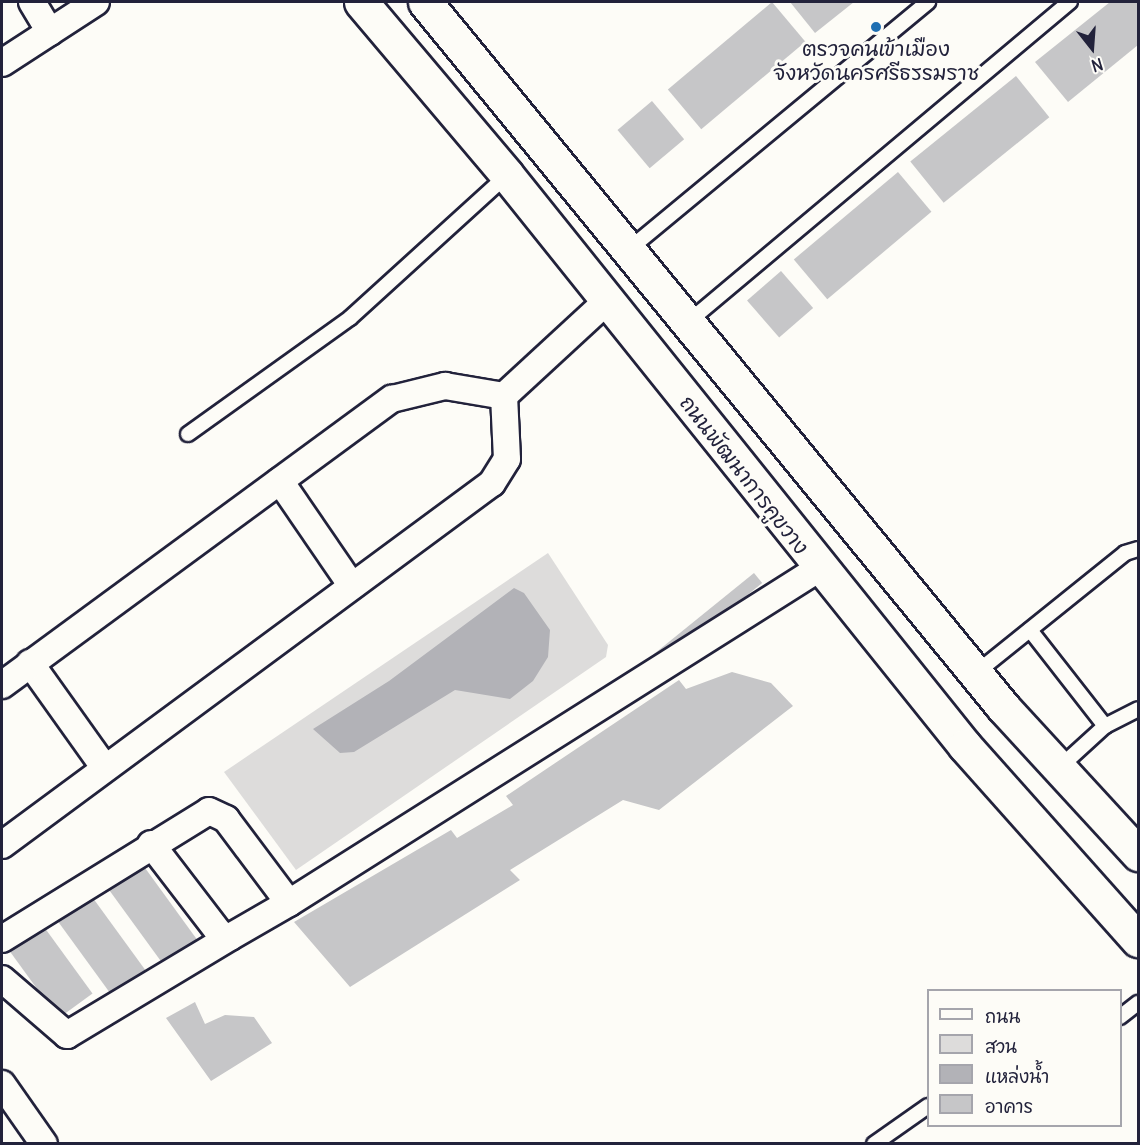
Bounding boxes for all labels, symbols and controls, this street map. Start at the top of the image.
north arrow [1062,18,1122,78]
marker: ตรวจคนเข้าเมือง จังหวัดนครศรีธรรมราช [869,20,883,34]
place label: ตรวจคนเข้าเมือง จังหวัดนครศรีธรรมราช [773,36,979,86]
text: N [1089,54,1105,76]
street label: ถนนพัฒนาการคูขวาง [674,391,814,559]
legend [927,989,1122,1127]
text: ถนน [985,1005,1020,1028]
text: สวน [985,1035,1017,1058]
text: แหล่งน้ำ [985,1065,1049,1088]
text: อาคาร [985,1095,1033,1118]

